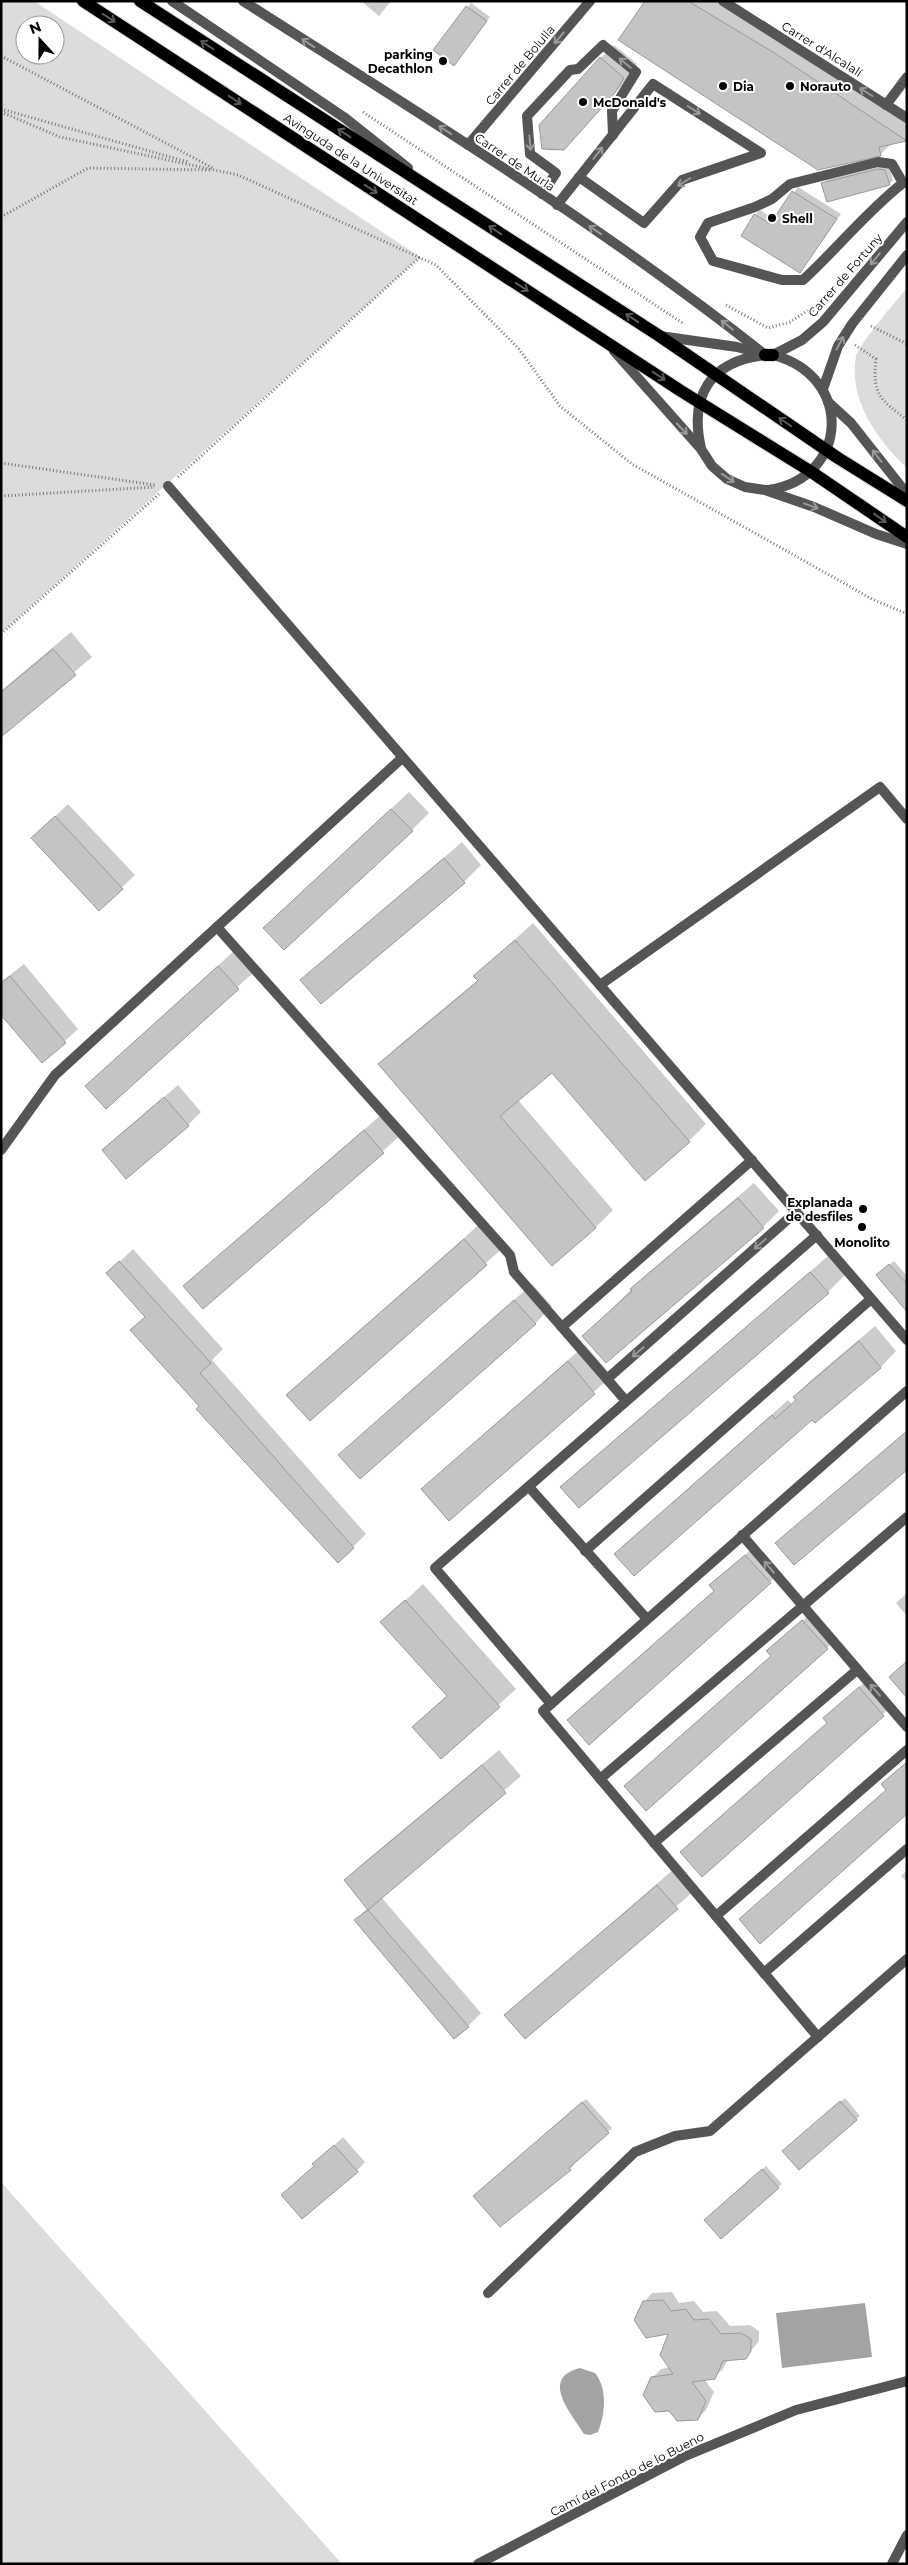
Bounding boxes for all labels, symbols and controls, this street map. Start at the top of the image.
one-way arrow [102,13,116,23]
north arrow [15,15,65,65]
text: N [27,17,44,38]
street label: Carrer d'Alcalalí [779,18,866,80]
street label: Carrer de Bolulla [482,22,558,108]
one-way arrow [553,32,564,45]
one-way arrow [301,37,315,48]
one-way arrow [201,39,215,49]
place label: parking Decathlon [368,47,433,76]
marker: parking Decathlon [437,55,449,67]
one-way arrow [619,57,632,68]
place label: Dia [733,79,754,94]
place label: Norauto [800,79,851,94]
marker: Dia [717,80,729,92]
marker: Norauto [784,80,796,92]
one-way arrow [859,87,873,97]
one-way arrow [228,95,242,105]
place label: McDonald's [593,95,667,110]
marker: McDonald's [577,96,589,108]
one-way arrow [687,106,701,116]
street label: Avinguda de la Universitat [281,110,421,208]
one-way arrow [438,125,452,135]
one-way arrow [337,127,351,138]
street label: Carrer de Murla [472,130,558,194]
one-way arrow [525,135,534,151]
one-way arrow [593,147,604,160]
one-way arrow [677,176,691,187]
one-way arrow [364,183,378,194]
place label: Shell [782,211,813,226]
marker: Shell [766,212,778,224]
one-way arrow [489,225,503,235]
one-way arrow [588,225,602,235]
street label: Carrer de Fortuny [805,230,886,320]
one-way arrow [869,253,881,266]
one-way arrow [515,282,529,292]
one-way arrow [625,313,639,323]
one-way arrow [721,319,734,330]
one-way arrow [835,336,845,351]
one-way arrow [651,371,665,381]
one-way arrow [779,417,793,427]
one-way arrow [676,422,688,435]
one-way arrow [871,450,882,463]
one-way arrow [720,473,734,483]
one-way arrow [803,502,818,511]
one-way arrow [873,513,887,523]
place label: Explanada de desfiles [786,1195,854,1224]
marker: Explanada de desfiles [857,1203,869,1215]
marker: Monolito [856,1221,868,1233]
place label: Monolito [834,1235,890,1250]
one-way arrow [753,1238,766,1250]
one-way arrow [631,1346,644,1357]
one-way arrow [763,1561,774,1574]
one-way arrow [869,1684,880,1697]
street label: Camí del Fondo de lo Bueno [548,2429,706,2519]

